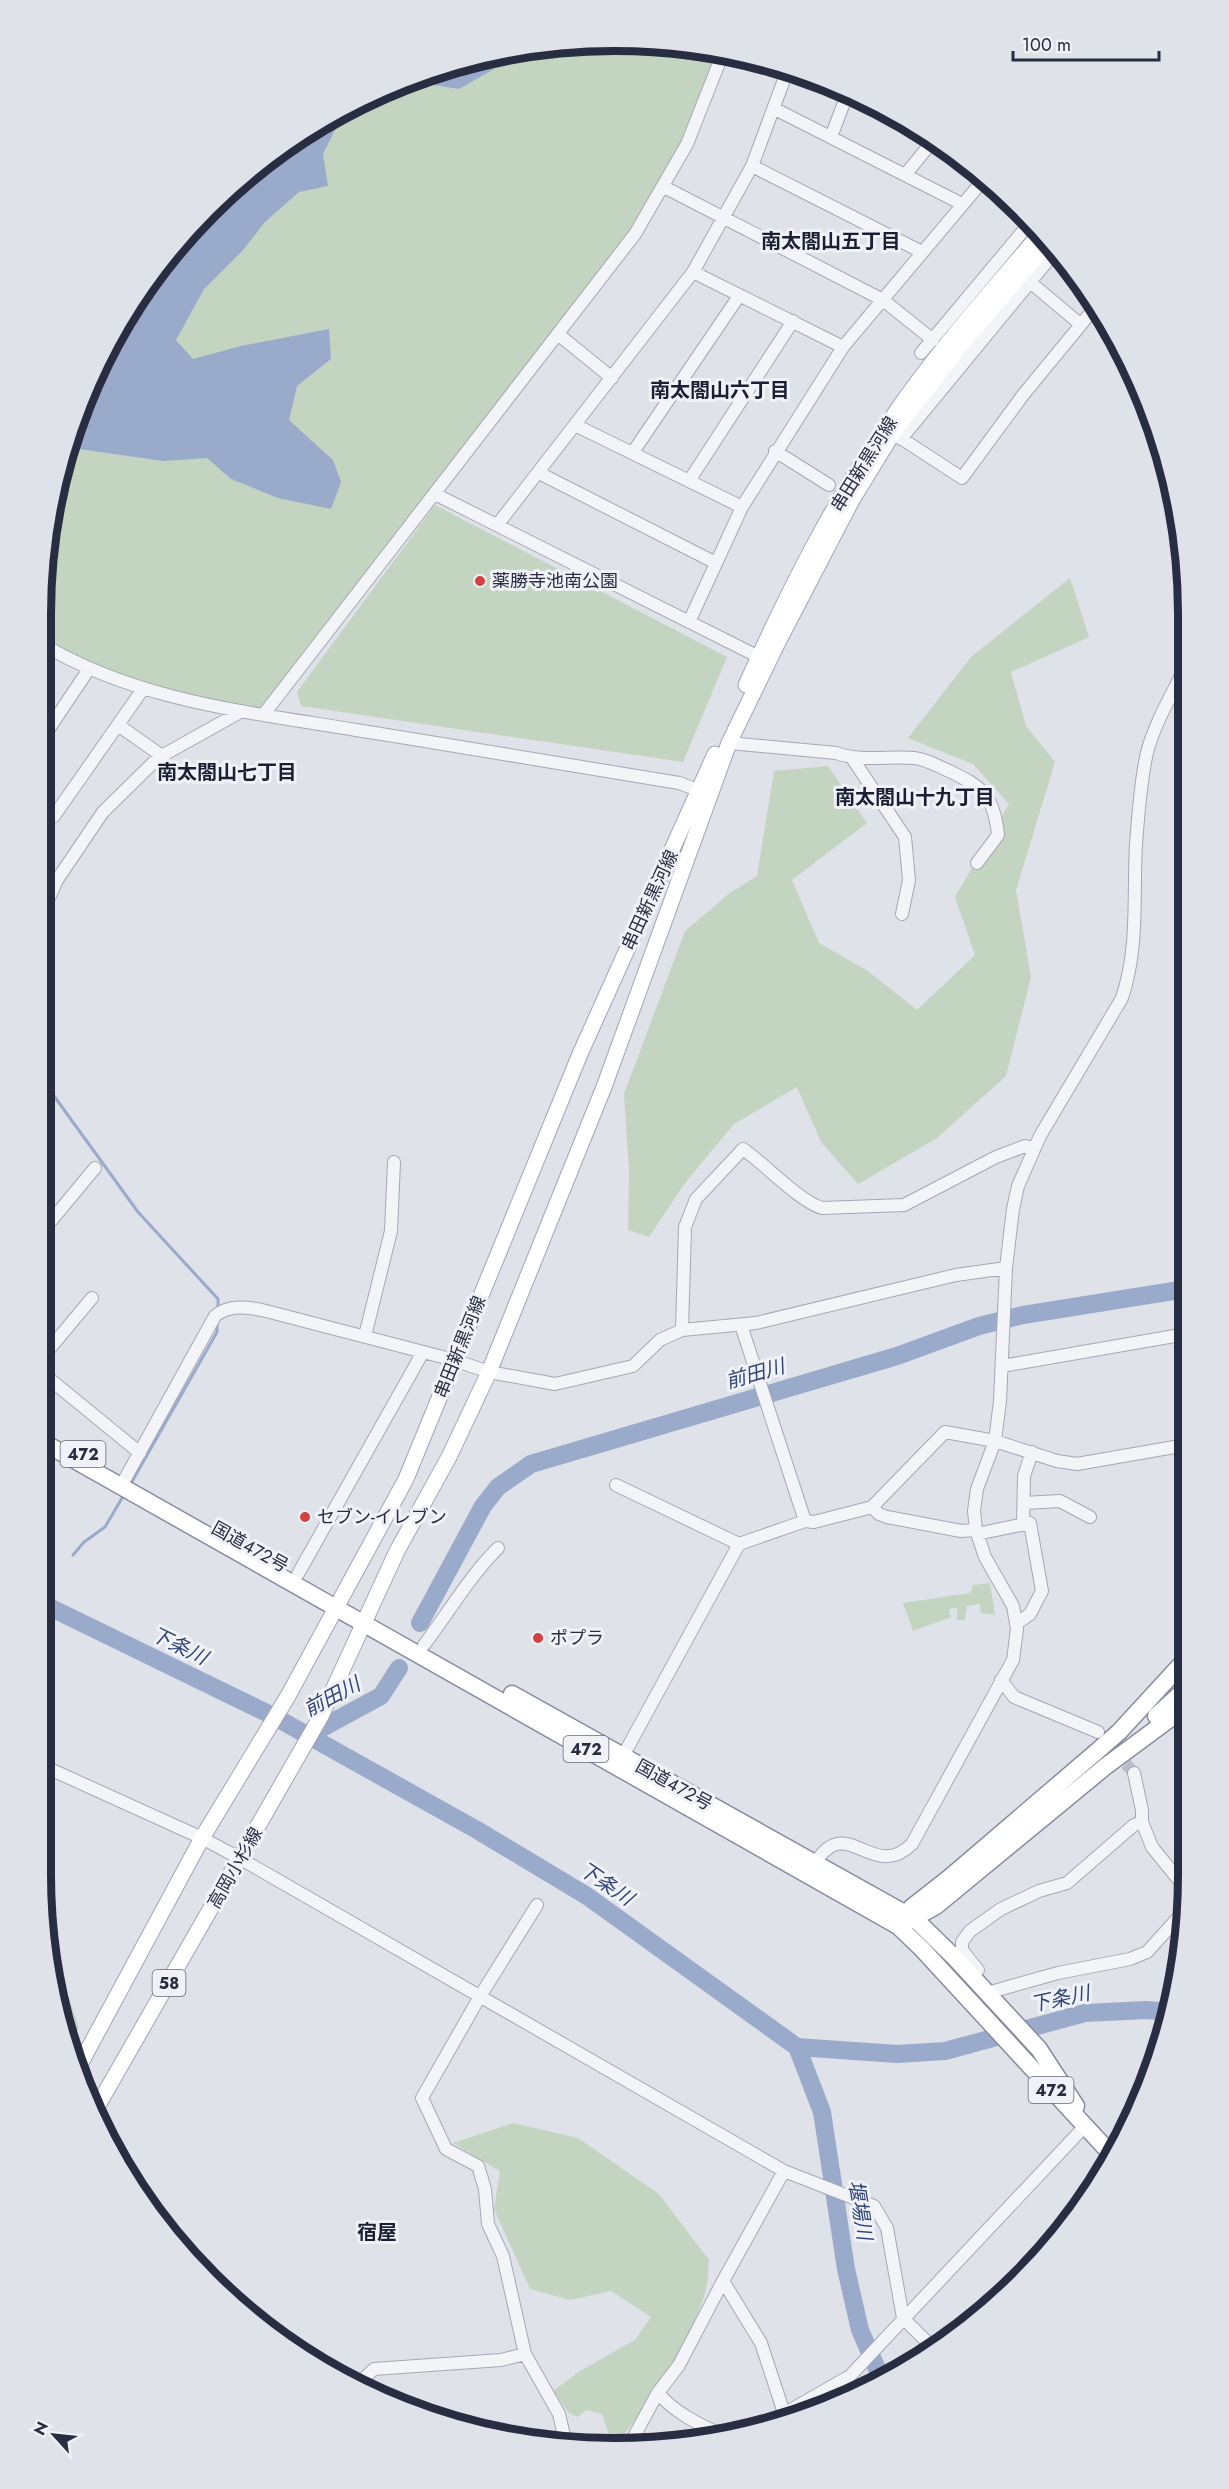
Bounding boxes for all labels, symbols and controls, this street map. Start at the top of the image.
scale bar [1013,24,1158,62]
text: 100 m [1022,32,1071,58]
district label: 南太閤山五丁目 [761,227,901,256]
district label: 南太閤山六丁目 [650,376,790,405]
street label: 串田新黒河線 [824,411,904,517]
place label: 薬勝寺池南公園 [492,568,618,594]
marker: 薬勝寺池南公園 [473,574,487,588]
district label: 南太閤山七丁目 [157,758,297,787]
district label: 南太閤山十九丁目 [835,783,995,812]
street label: 串田新黒河線 [615,846,685,954]
street label: 串田新黒河線 [428,1292,492,1402]
water label: 前田川 [722,1351,790,1396]
road number: 472 [60,1441,106,1467]
place label: セブン-イレブン [317,1504,447,1530]
marker: セブン-イレブン [298,1510,312,1524]
street label: 国道472号 [207,1515,293,1579]
water label: 下条川 [146,1620,214,1673]
place label: ポプラ [550,1625,604,1651]
marker: ポプラ [531,1631,545,1645]
water label: 前田川 [299,1669,367,1724]
road number: 472 [564,1736,608,1762]
street label: 国道472号 [631,1753,717,1817]
street label: 高岡小杉線 [201,1823,269,1913]
water label: 下条川 [573,1855,641,1914]
road number: 58 [152,1970,186,1996]
water label: 下条川 [1028,1978,1094,2019]
road number: 472 [1028,2077,1074,2103]
water label: 堰場川 [841,2178,879,2244]
district label: 宿屋 [357,2218,397,2247]
north arrow [24,2405,84,2465]
text: N [28,2418,54,2439]

